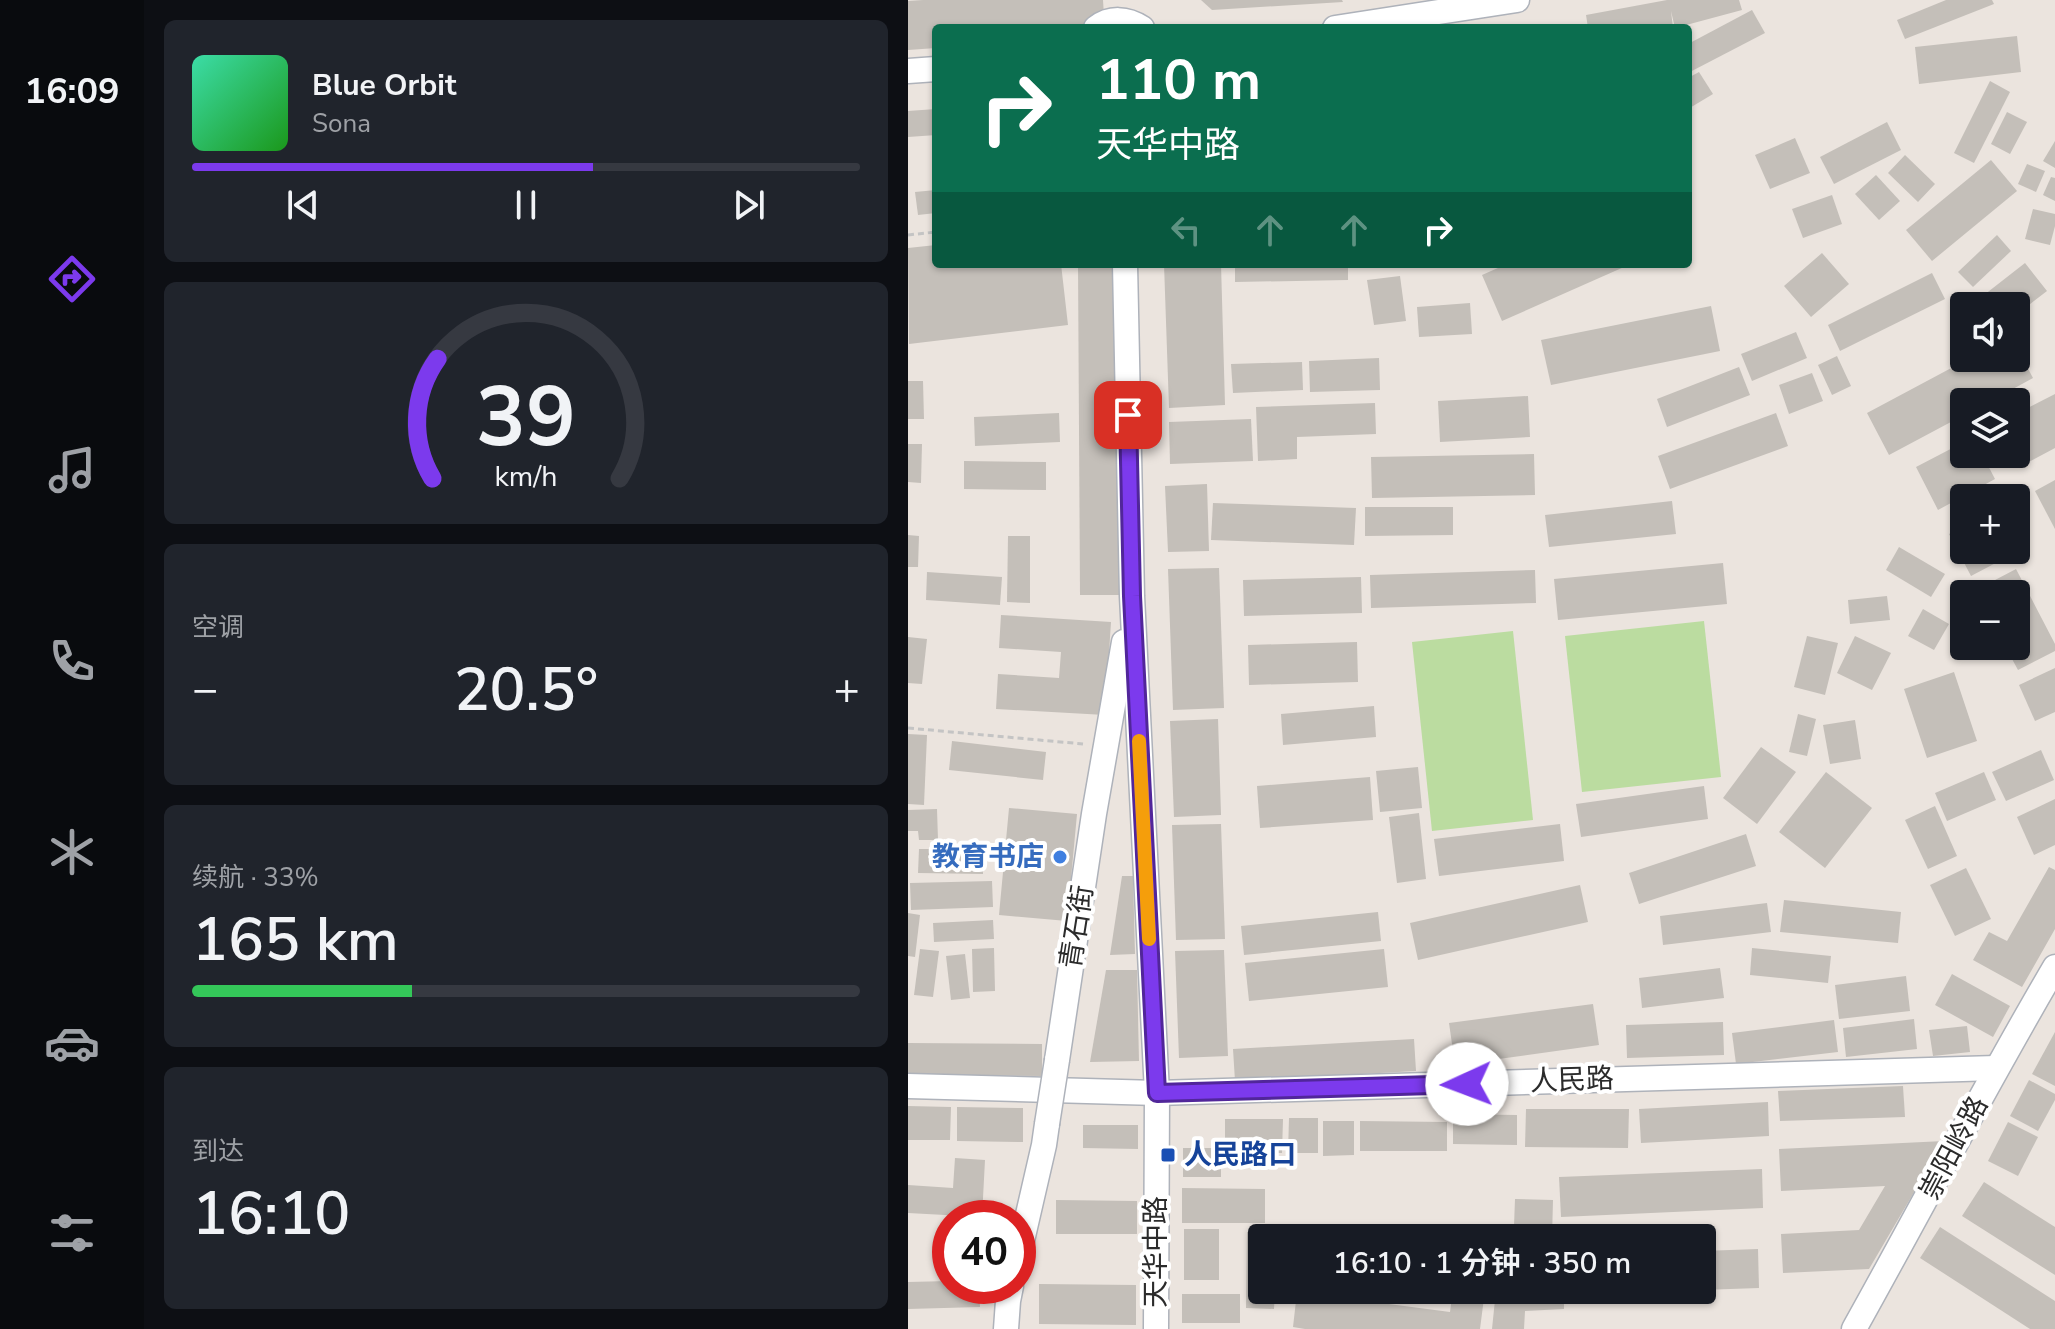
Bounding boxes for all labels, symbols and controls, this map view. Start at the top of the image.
text: 110 m [1096,42,1261,119]
icon: right [964,56,1068,160]
text: Blue Orbit [312,65,456,106]
text: 16:09 [24,67,120,116]
text: Sona [312,106,371,141]
text: 天华中路 [1096,121,1240,170]
icon: previous [281,183,325,227]
icon: pause [504,183,548,227]
icon: next [727,183,771,227]
icon: left [1164,208,1208,252]
icon: ahead [1248,208,1292,252]
icon: ahead [1332,208,1376,252]
icon: right [1416,208,1460,252]
icon: directions [44,251,100,307]
map controls [1950,292,2030,660]
button: sound [1950,292,2030,372]
text: 39 [476,360,576,473]
pin [1094,381,1162,449]
button: layers [1950,388,2030,468]
icon: arrive [1106,393,1150,437]
icon: music [44,442,100,498]
text: km/h [495,457,557,496]
button: + [1950,484,2030,564]
button: − [1950,580,2030,660]
text: 空调 [192,610,244,645]
icon: phone [44,633,100,689]
text: 20.5° [454,649,598,731]
text: − [192,660,218,720]
text: + [834,660,860,720]
icon: climate [44,824,100,880]
place label: 教育书店 [932,838,1044,876]
marker: 教育书店 [1051,848,1069,866]
text: 续航 · 33% [192,860,319,895]
street label: 青石街 [1052,883,1102,971]
text: 165 km [192,899,399,981]
icon: car [44,1015,100,1071]
position arrow [1425,1042,1509,1126]
street label: 人民路 [1529,1060,1615,1100]
street label: 崇阳岭路 [1911,1090,1997,1206]
text: 到达 [192,1134,244,1169]
place label: 人民路口 [1184,1136,1296,1174]
marker: 人民路口 [1159,1146,1177,1164]
text: 16:10 [192,1173,350,1255]
street label: 天华中路 [1137,1196,1175,1308]
speed limit sign: 40 [932,1200,1036,1304]
icon: filters [44,1205,100,1261]
text: 16:10 · 1 分钟 · 350 m [1333,1243,1631,1284]

